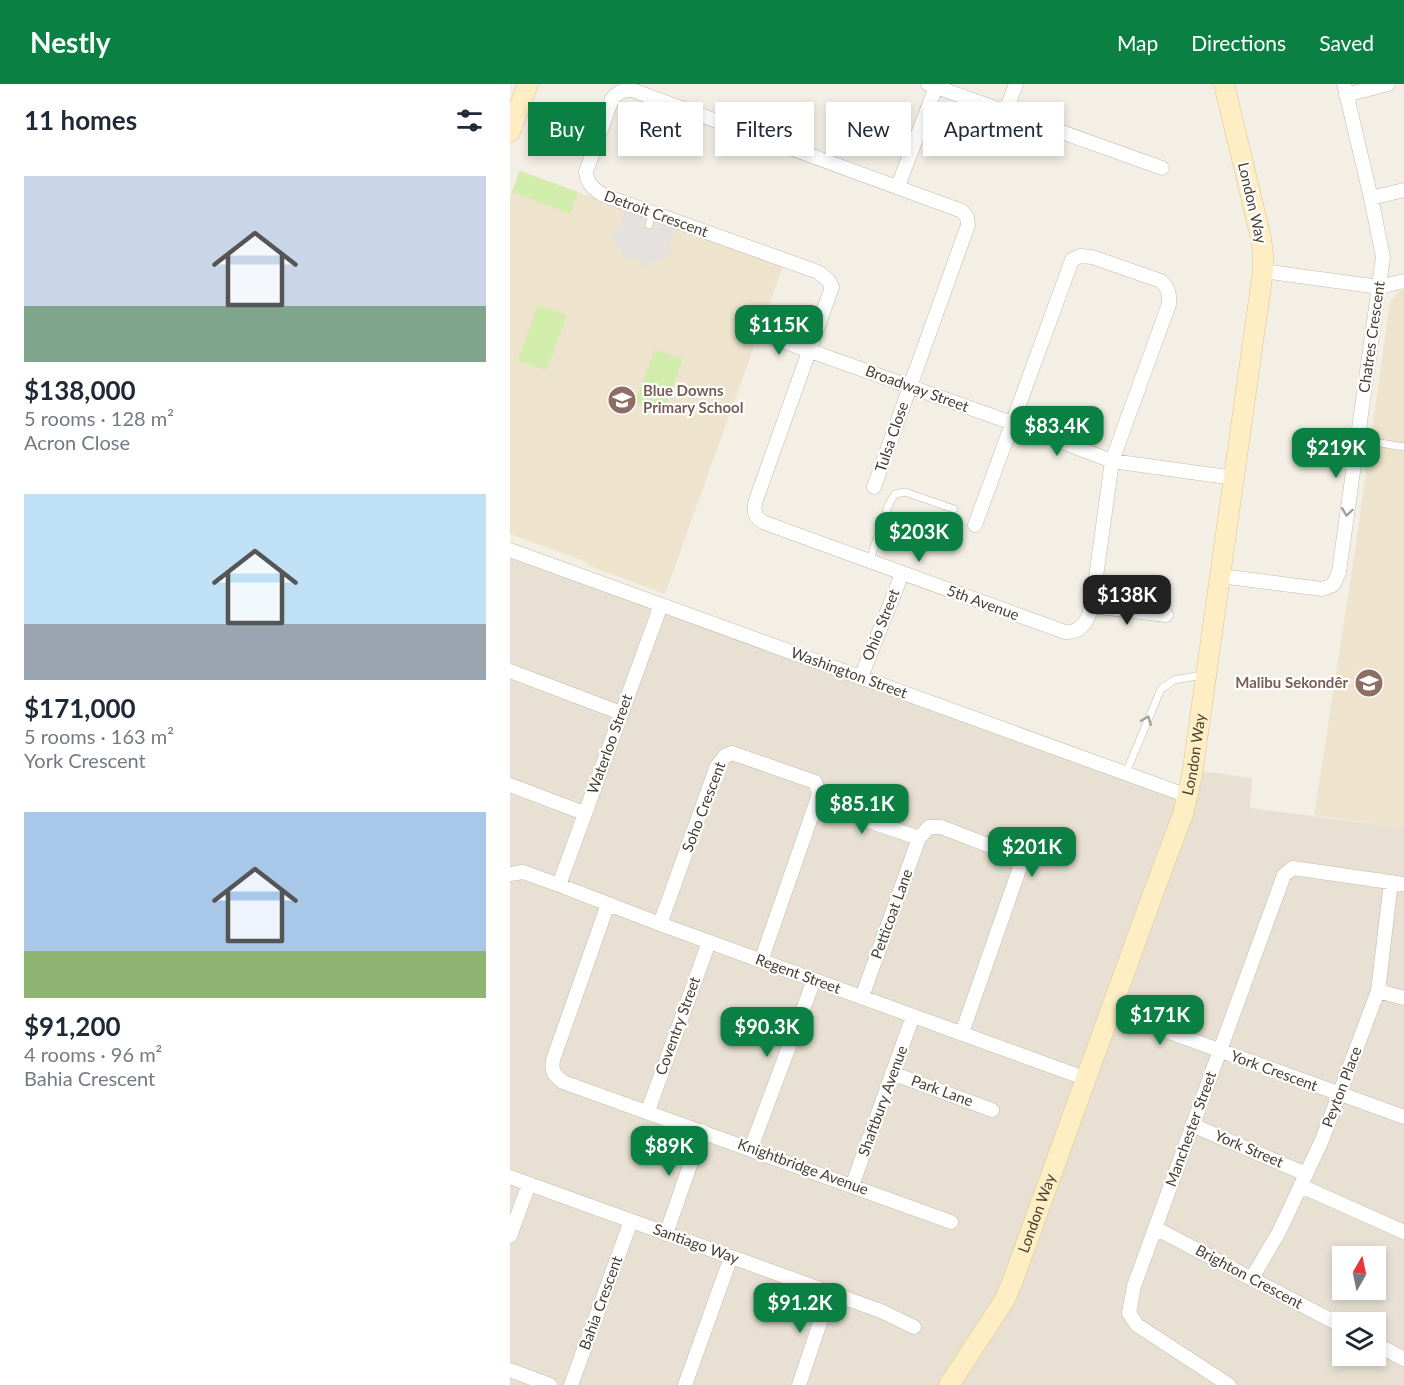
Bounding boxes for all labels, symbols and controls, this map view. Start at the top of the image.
text: Nestly [30,25,111,59]
text: Map [1117,30,1158,55]
text: Directions [1191,30,1286,55]
text: Saved [1319,30,1374,55]
chip: Buy [528,102,606,156]
chip: Rent [618,102,703,156]
chip: Filters [715,102,814,156]
chip: New [826,102,911,156]
chip: Apartment [923,102,1064,156]
text: 11 homes [24,104,137,136]
icon: filters [453,104,486,137]
street label: London Way [1235,160,1271,245]
street label: Detroit Crescent [602,186,711,240]
icon: home [201,215,309,323]
street label: Chatres Crescent [1354,279,1388,394]
pin: $115K [737,305,821,356]
text: $115K [749,312,809,336]
street label: Broadway Street [863,361,972,415]
text: $138,000 [24,374,136,406]
place label: Blue Downs Primary School [643,381,743,416]
school or university icon: Blue Downs Primary School [606,384,638,416]
street label: Tulsa Close [871,399,912,474]
text: 5 rooms · 128 m² [24,406,174,430]
pin: $83.4K [1008,406,1106,457]
text: $83.4K [1025,413,1089,437]
pin: $219K [1294,428,1378,479]
text: Acron Close [24,430,130,454]
text: $219K [1306,435,1366,459]
one-way arrow [1342,507,1354,516]
pin: $203K [877,512,961,563]
text: $203K [889,519,949,543]
icon: home [201,533,309,641]
pin: $138K [1085,575,1169,626]
street label: 5th Avenue [945,581,1022,623]
text: $138K [1097,582,1157,606]
street label: Ohio Street [858,586,903,663]
street label: Washington Street [789,643,910,702]
school or university icon: Malibu Sekondêr [1353,667,1385,699]
place label: Malibu Sekondêr [1235,673,1348,691]
street label: Waterloo Street [583,691,636,796]
text: $171,000 [24,692,136,724]
street label: London Way [1178,712,1209,797]
one-way arrow [1140,716,1152,727]
text: 5 rooms · 163 m² [24,724,174,748]
text: York Crescent [24,748,146,772]
street label: Soho Crescent [678,758,729,854]
pin: $85.1K [813,784,911,835]
text: $85.1K [830,791,894,815]
pin: $201K [990,827,1074,878]
text: $201K [1002,834,1062,858]
icon: home [201,851,309,959]
street label: Petticoat Lane [867,866,916,961]
street label: Regent Street [753,949,844,997]
street label: Coventry Street [651,973,703,1077]
pin: $171K [1118,995,1202,1046]
text: $171K [1130,1002,1190,1026]
pin: $90.3K [718,1007,816,1058]
text: $91,200 [24,1010,121,1042]
text: $90.3K [735,1014,799,1038]
text: 4 rooms · 96 m² [24,1042,162,1066]
street label: Shaftbury Avenue [854,1043,910,1159]
street label: Peyton Place [1317,1044,1365,1130]
street label: York Crescent [1228,1046,1321,1094]
text: Bahia Crescent [24,1066,155,1090]
street label: Manchester Street [1161,1068,1219,1189]
street label: Park Lane [909,1071,976,1110]
pin: $89K [633,1126,705,1177]
street label: York Street [1212,1126,1287,1171]
text: $89K [645,1133,693,1157]
street label: Knightbridge Avenue [736,1134,871,1198]
street label: London Way [1014,1171,1059,1255]
street label: Santiago Way [651,1219,742,1267]
street label: Brighton Crescent [1193,1240,1307,1312]
north arrow [1332,1246,1386,1300]
map controls [1332,1246,1386,1366]
street label: Bahia Crescent [575,1253,626,1352]
pin: $91.2K [751,1283,849,1334]
text: $91.2K [768,1290,832,1314]
button: layers [1332,1312,1386,1366]

